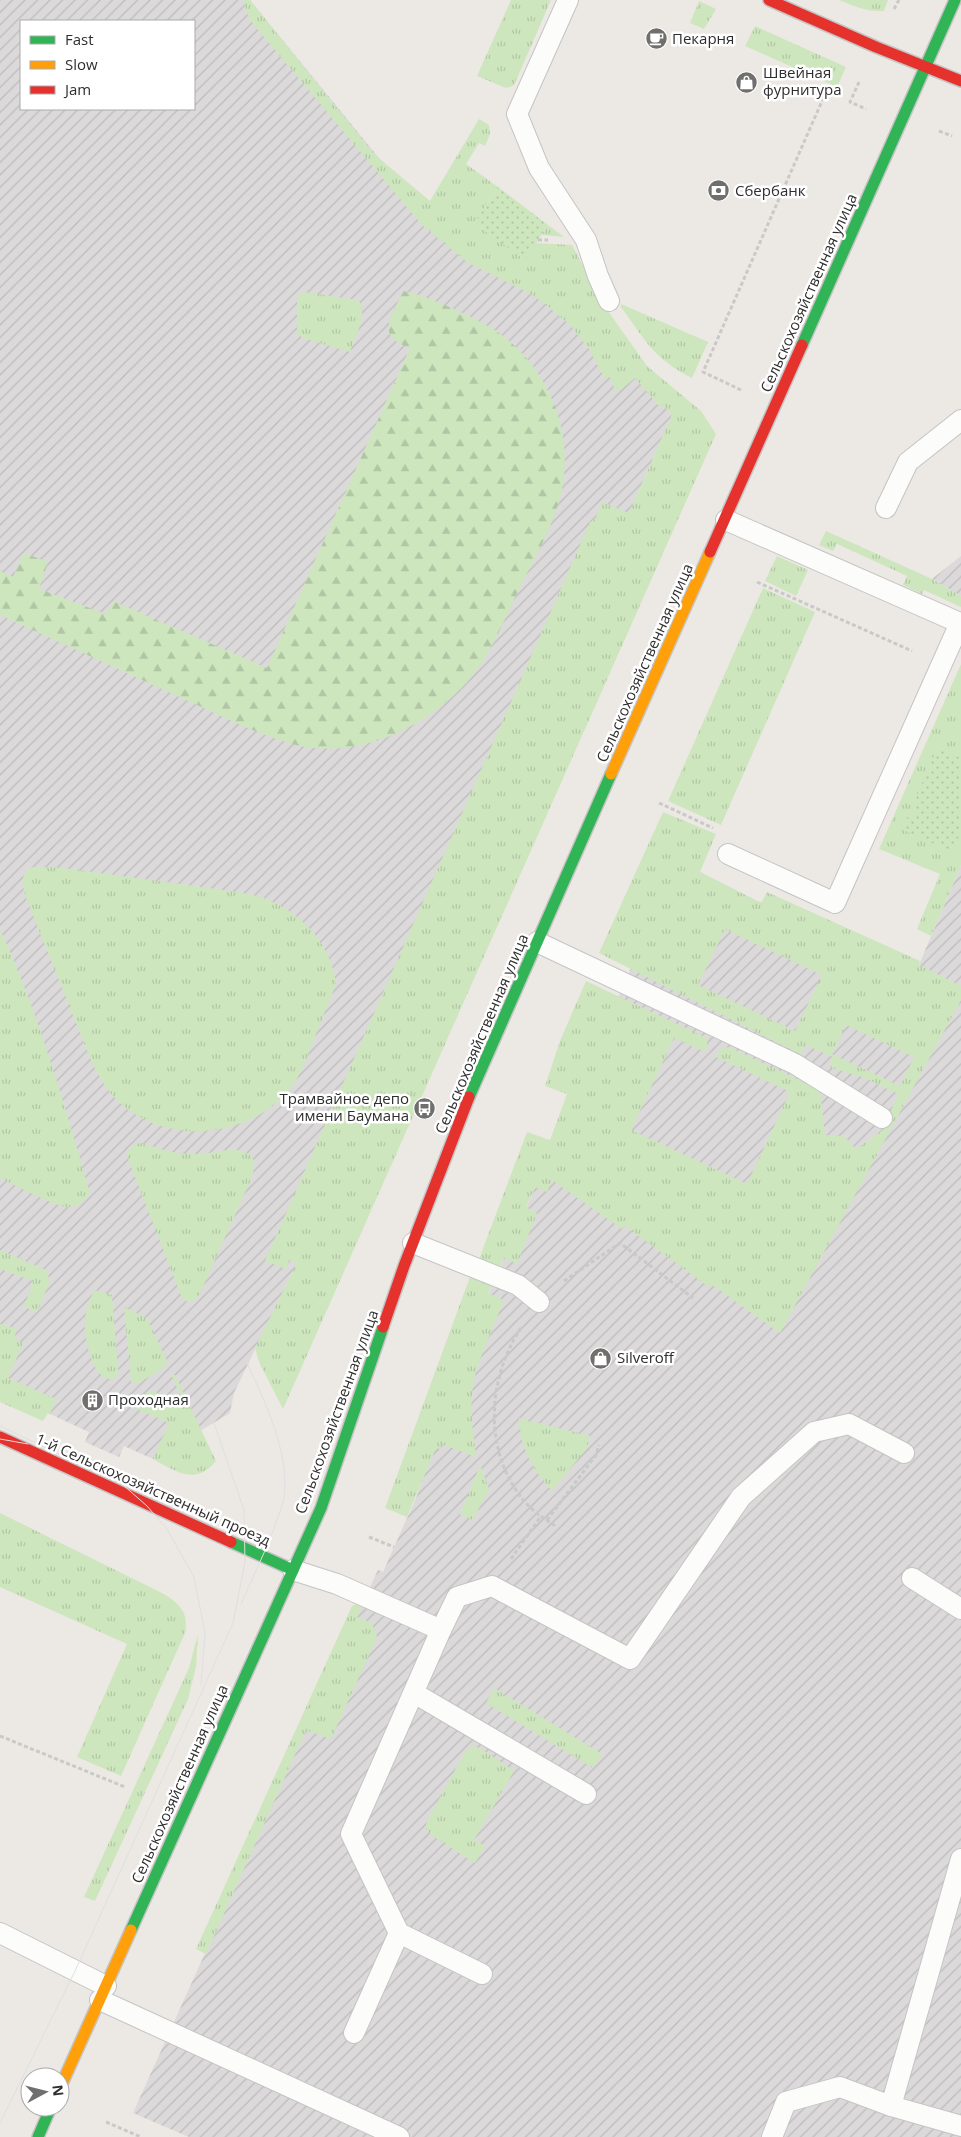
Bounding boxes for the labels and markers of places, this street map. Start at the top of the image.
cafe icon: Пекарня [644,27,668,51]
place label: Пекарня [672,28,734,48]
place label: Швейная фурнитура [763,62,842,99]
shop icon: Швейная фурнитура [735,70,759,94]
bank icon: Сбербанк [707,179,731,203]
place label: Сбербанк [735,180,806,200]
place label: Трамвайное депо имени Баумана [280,1088,409,1125]
bus stop icon: Трамвайное депо имени Баумана [413,1096,437,1120]
shop icon: Silveroff [589,1346,613,1370]
place label: Silveroff [617,1347,675,1367]
building icon: Проходная [80,1388,104,1412]
place label: Проходная [108,1389,189,1409]

